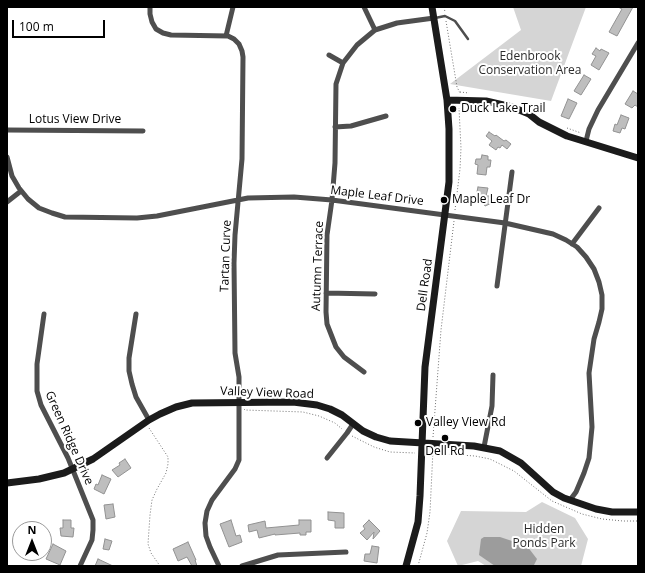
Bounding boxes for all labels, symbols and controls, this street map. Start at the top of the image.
scale bar [14,12,107,38]
text: 100 m [19,18,54,35]
park label: Edenbrook Conservation Area [478,50,582,78]
place label: Duck Lake Trail [461,102,546,116]
marker: Duck Lake Trail [448,104,458,114]
street label: Lotus View Drive [29,113,121,127]
street label: Maple Leaf Drive [330,183,424,209]
place label: Maple Leaf Dr [452,193,530,207]
marker: Maple Leaf Dr [439,195,449,205]
street label: Tartan Curve [218,220,234,292]
street label: Autumn Terrace [309,221,327,311]
street label: Dell Road [414,258,436,312]
street label: Valley View Road [220,384,314,402]
street label: Green Ridge Drive [42,389,96,487]
place label: Valley View Rd [426,416,506,430]
marker: Valley View Rd [413,418,423,428]
marker: Dell Rd [440,433,450,443]
place label: Dell Rd [425,445,465,459]
north arrow [12,521,52,561]
text: N [28,522,36,537]
park label: Hidden Ponds Park [512,523,576,551]

